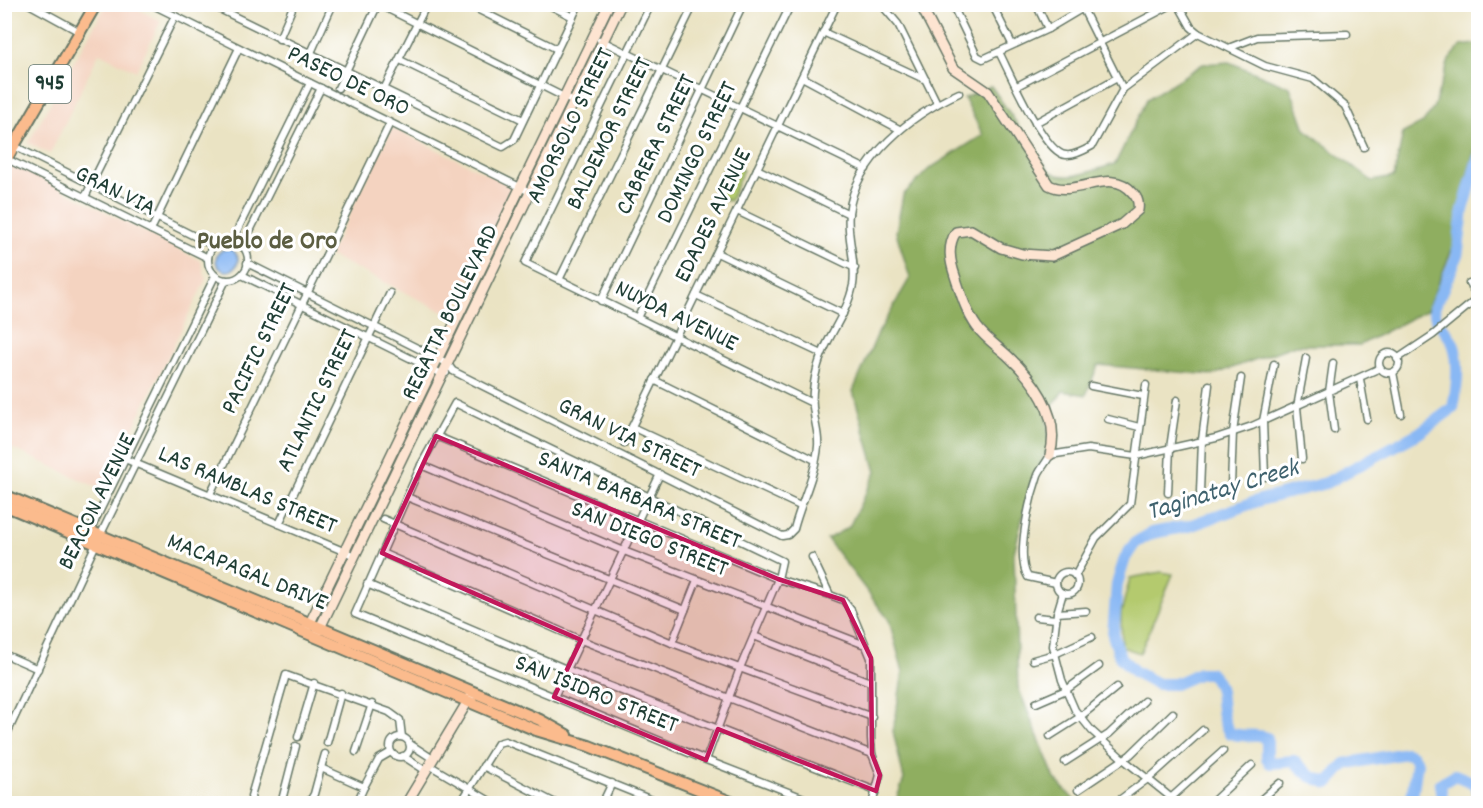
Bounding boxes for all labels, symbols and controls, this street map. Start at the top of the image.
street label: PASEO DE ORO [281,38,415,126]
street label: AMORSOLO STREET [519,42,624,210]
street label: BALDEMOR STREET [558,52,662,216]
road number: 945 [29,65,71,103]
street label: CABRERA STREET [608,69,706,221]
street label: DOMINGO STREET [649,76,747,230]
street label: EDADES AVENUE [667,143,761,289]
street label: GRAN VIA [69,158,161,226]
street label: REGATTA BOULEVARD [394,219,508,407]
district label: Pueblo de Oro [197,223,337,262]
street label: NUYDA AVENUE [609,273,743,361]
street label: PACIFIC STREET [214,277,307,420]
street label: ATLANTIC STREET [269,323,367,478]
street label: GRAN VIA STREET [552,390,707,488]
street label: BEACON AVENUE [50,428,146,576]
street label: LAS RAMBLAS STREET [152,438,342,544]
street label: SANTA BARBARA STREET [532,443,746,559]
water label: Taginatay Creek [1142,450,1306,532]
street label: SAN DIEGO STREET [565,493,733,587]
street label: MACAPAGAL DRIVE [162,525,333,621]
street label: SAN ISIDRO STREET [509,647,683,743]

